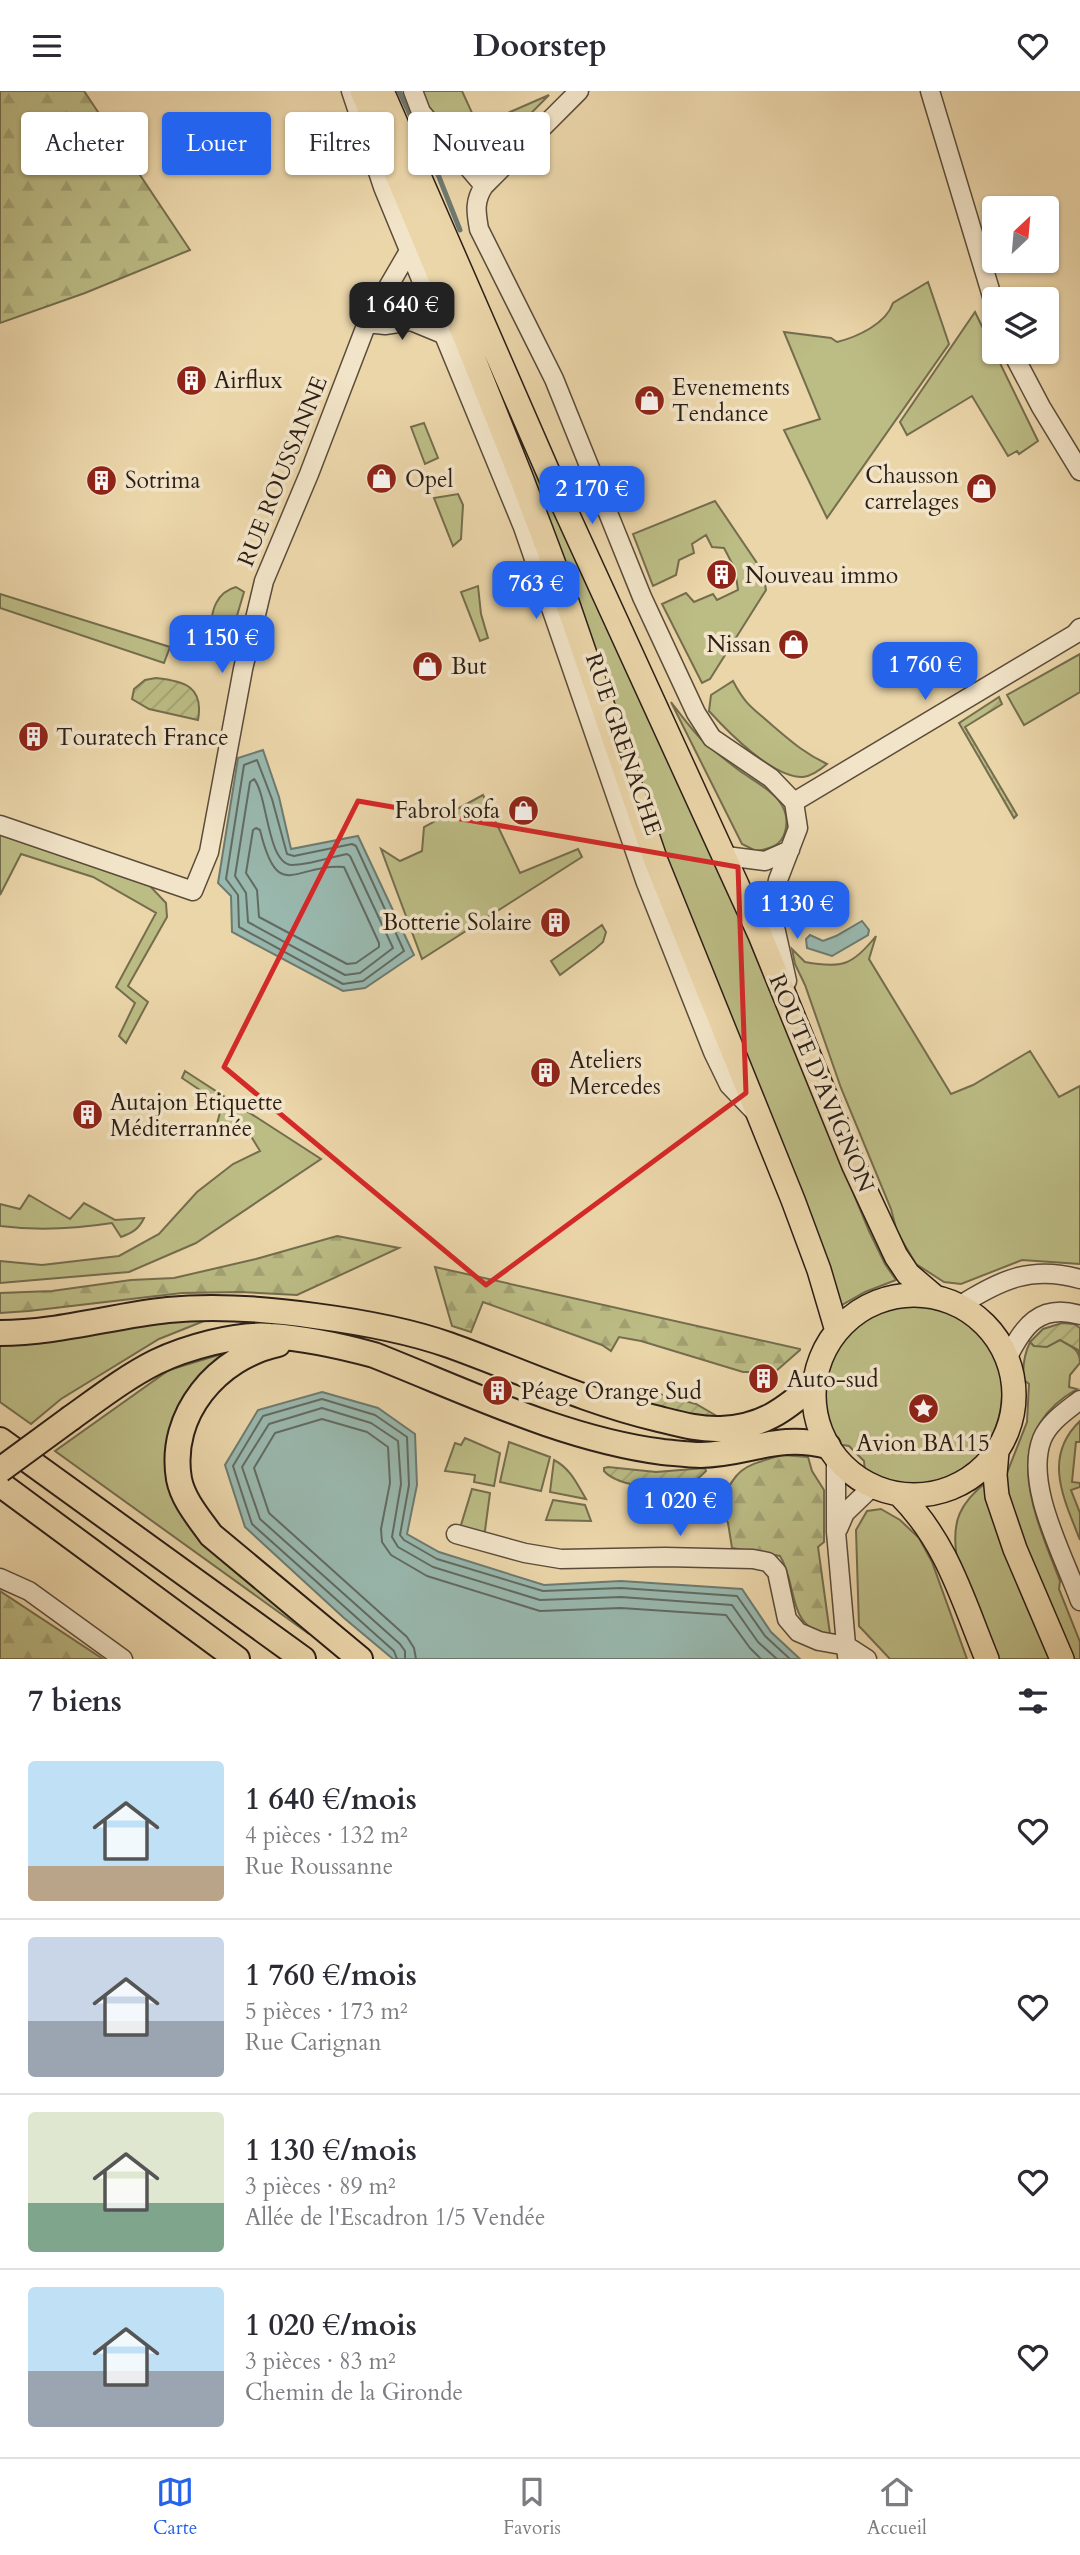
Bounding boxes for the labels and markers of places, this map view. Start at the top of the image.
pin: 1 640 € [337,282,467,342]
building icon: Airflux [174,363,208,397]
place label: Airflux [214,365,283,396]
place label: Evenements Tendance [672,372,790,429]
shop icon: Evenements Tendance [632,383,666,417]
place label: Chausson carrelages [865,460,959,517]
shop icon: Opel [365,462,399,496]
building icon: Sotrima [85,463,119,497]
place label: Opel [405,464,454,495]
place label: Sotrima [125,465,201,496]
pin: 2 170 € [527,467,657,526]
shop icon: Chausson carrelages [965,471,999,505]
building icon: Nouveau immo [705,558,739,592]
place label: Nouveau immo [745,560,898,591]
pin: 763 € [487,561,585,621]
pin: 1 150 € [157,615,287,675]
shop icon: Nissan [777,627,811,661]
place label: Nissan [707,629,771,660]
pin: 1 760 € [860,643,990,702]
shop icon: But [411,649,445,683]
place label: But [451,651,487,682]
building icon: Touratech France [16,720,50,754]
place label: Touratech France [56,722,229,753]
shop icon: Fabrol sofa [506,793,540,827]
place label: Fabrol sofa [395,795,500,826]
pin: 1 130 € [732,881,862,941]
building icon: Botterie Solaire [538,905,572,939]
place label: Botterie Solaire [382,907,532,938]
place label: Ateliers Mercedes [569,1045,661,1102]
building icon: Ateliers Mercedes [529,1056,563,1090]
place label: Autajon Etiquette Méditerrannée [110,1087,283,1144]
building icon: Autajon Etiquette Méditerrannée [70,1098,104,1132]
building icon: Auto-sud [747,1362,781,1396]
place label: Auto-sud [787,1364,879,1395]
building icon: Péage Orange Sud [481,1374,515,1408]
place label: Péage Orange Sud [521,1376,702,1407]
place icon: Avion BA115 [906,1392,940,1426]
place label: Avion BA115 [856,1428,990,1459]
pin: 1 020 € [615,1479,745,1538]

